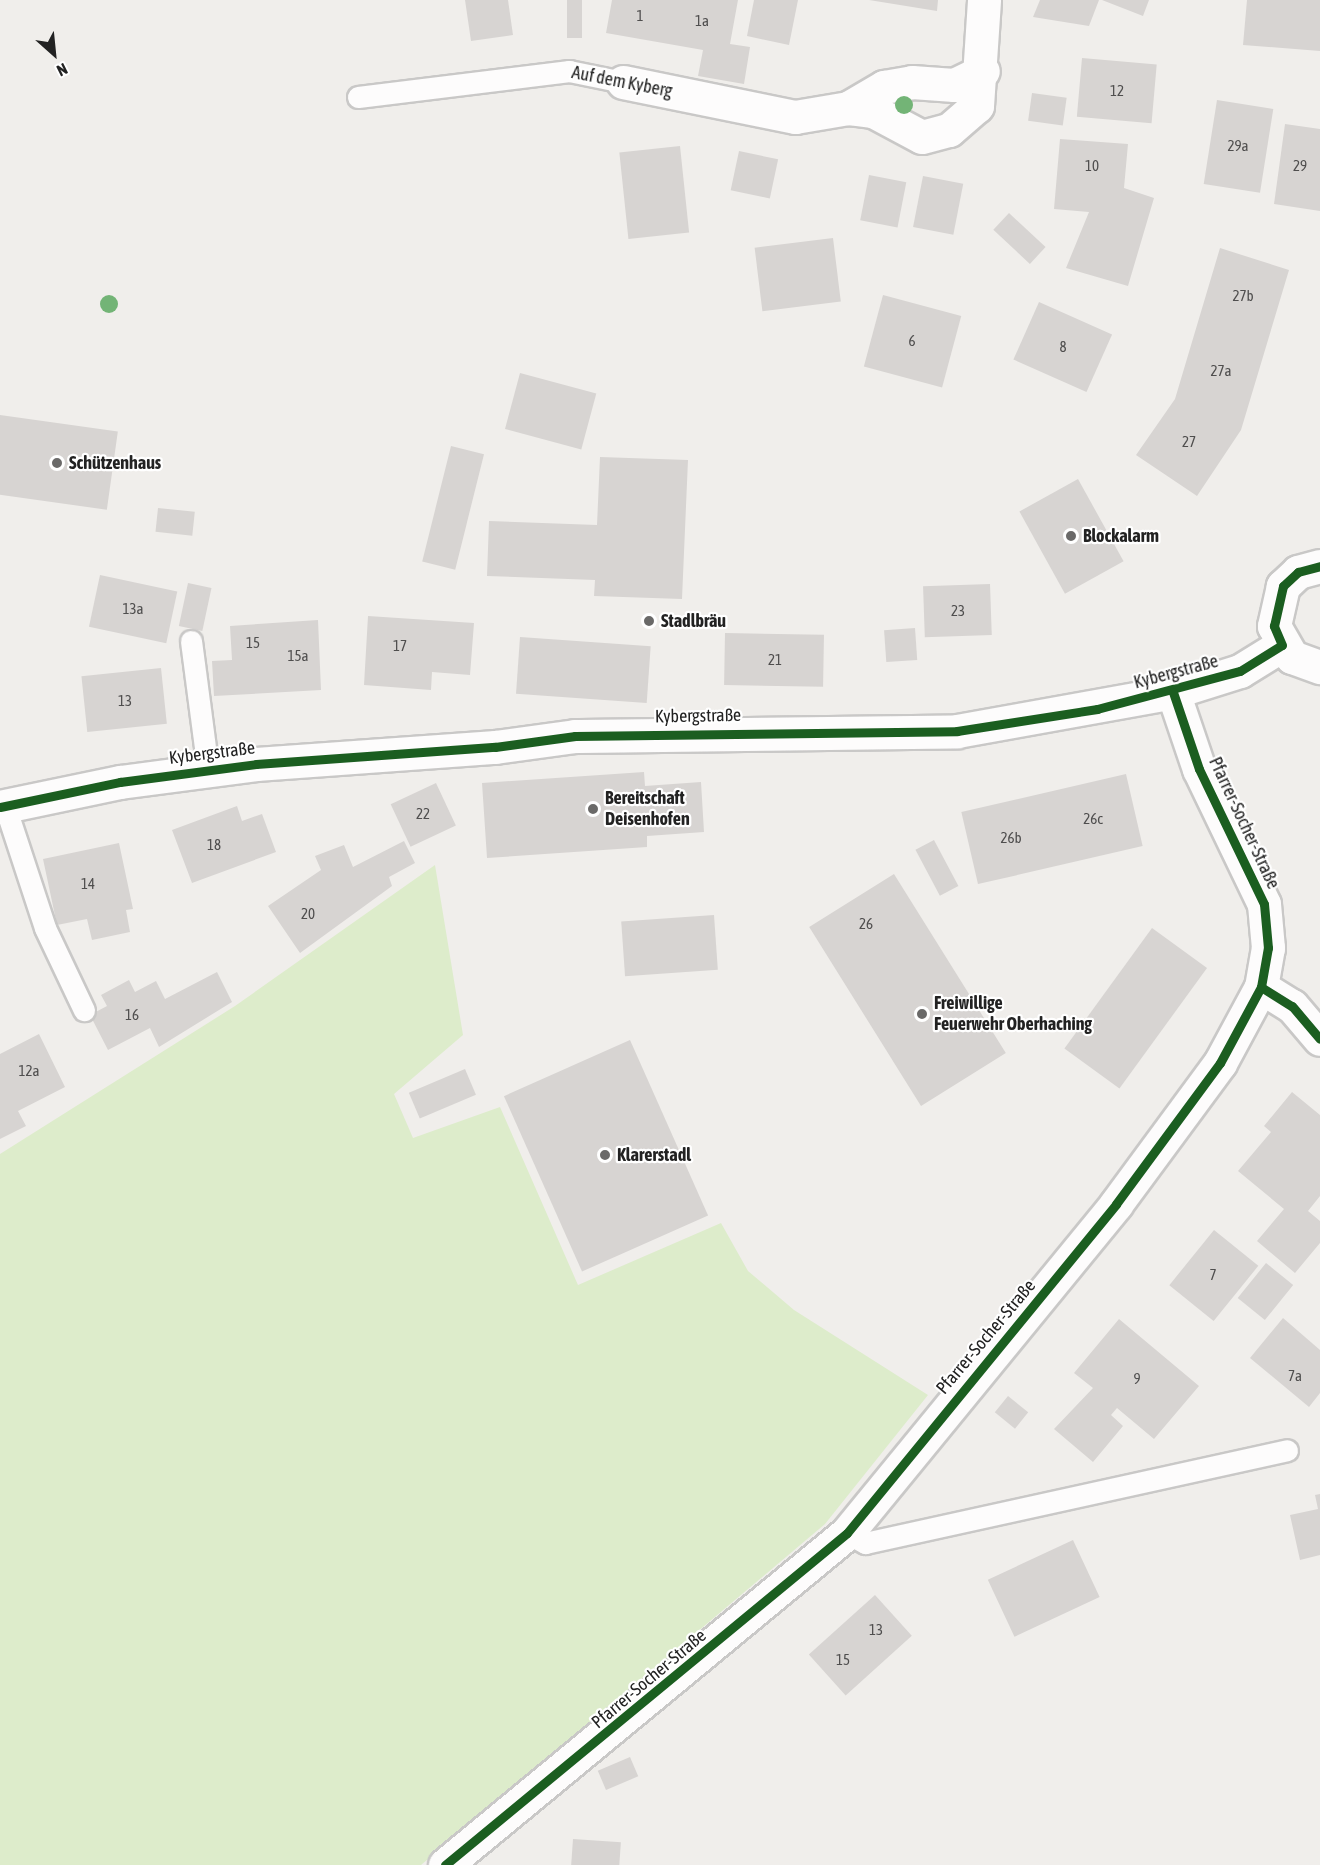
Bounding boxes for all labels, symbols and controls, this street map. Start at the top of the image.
house number: 1 [636,7,644,25]
house number: 1a [695,12,709,30]
north arrow [24,24,84,84]
text: N [54,60,70,80]
street label: Auf dem Kyberg [570,62,674,102]
house number: 12 [1110,82,1124,100]
house number: 29a [1227,137,1249,155]
house number: 10 [1085,157,1099,175]
house number: 29 [1293,157,1307,175]
house number: 27b [1232,287,1254,305]
house number: 6 [908,332,916,350]
house number: 8 [1059,338,1067,356]
house number: 27a [1210,362,1232,380]
house number: 27 [1182,433,1196,451]
place label: Schützenhaus [69,452,161,474]
marker: Schützenhaus [50,456,64,470]
place label: Blockalarm [1083,525,1159,547]
marker: Blockalarm [1064,529,1078,543]
house number: 13a [122,600,144,618]
house number: 23 [951,602,965,620]
place label: Stadlbräu [661,610,726,632]
marker: Stadlbräu [642,614,656,628]
house number: 15 [246,634,260,652]
house number: 17 [393,637,407,655]
house number: 15a [287,647,309,665]
street label: Kybergstraße [1131,650,1221,694]
house number: 21 [768,651,782,669]
house number: 13 [118,692,132,710]
street label: Kybergstraße [655,704,741,728]
street label: Kybergstraße [168,737,256,769]
street label: Pfarrer-Socher-Straße [1204,754,1284,892]
place label: Bereitschaft Deisenhofen [605,788,690,830]
marker: Bereitschaft Deisenhofen [586,802,600,816]
house number: 22 [416,805,430,823]
house number: 26c [1083,810,1103,828]
house number: 26b [1000,829,1022,847]
house number: 18 [207,836,221,854]
house number: 14 [81,875,95,893]
house number: 20 [301,905,315,923]
house number: 26 [859,915,873,933]
place label: Freiwillige Feuerwehr Oberhaching [934,993,1092,1036]
house number: 16 [125,1006,139,1024]
marker: Freiwillige Feuerwehr Oberhaching [915,1007,929,1021]
house number: 12a [18,1062,40,1080]
place label: Klarerstadl [617,1144,691,1166]
marker: Klarerstadl [598,1148,612,1162]
house number: 7 [1209,1266,1217,1284]
street label: Pfarrer-Socher-Straße [932,1275,1040,1399]
house number: 7a [1288,1367,1302,1385]
house number: 9 [1133,1370,1141,1388]
house number: 13 [869,1621,883,1639]
street label: Pfarrer-Socher-Straße [587,1625,711,1733]
house number: 15 [836,1651,850,1669]

